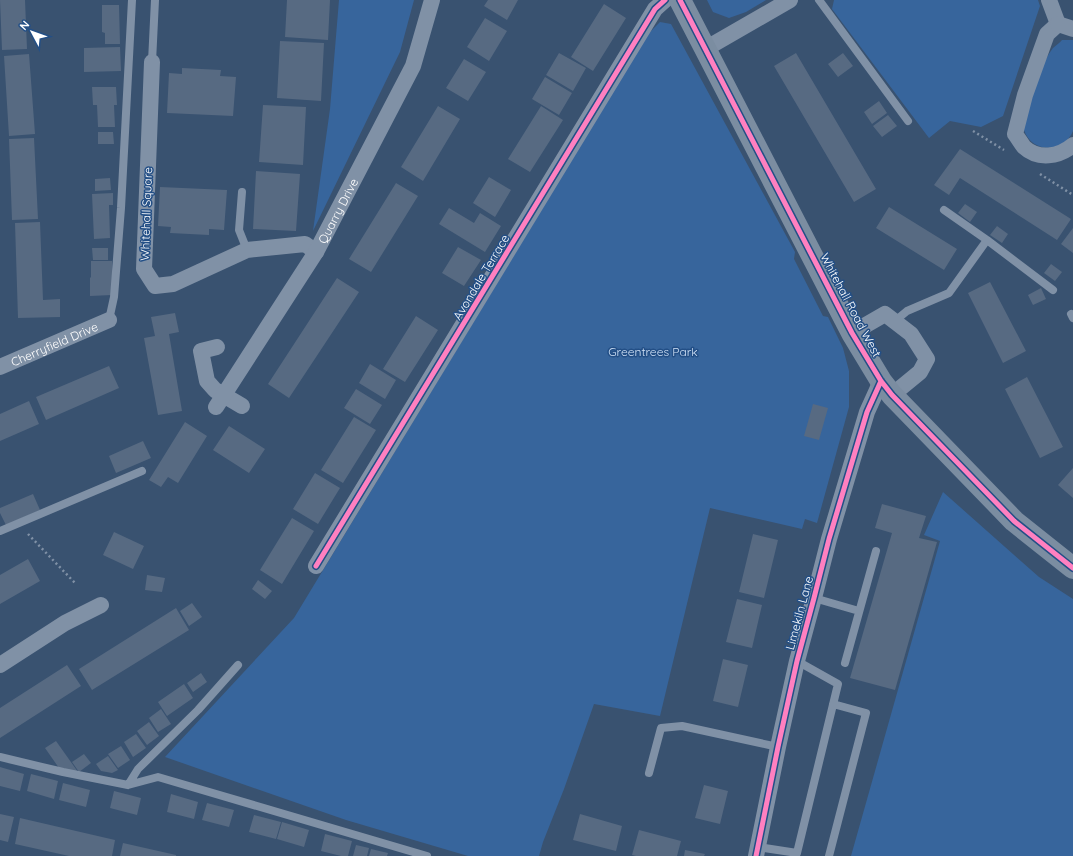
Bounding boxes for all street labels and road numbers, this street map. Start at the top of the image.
street label: Whitehall Square [137,167,155,261]
street label: Quarry Drive [314,175,361,246]
street label: Avondale Terrace [450,231,513,322]
street label: Whitehall Road West [817,250,885,360]
street label: Cherryfield Drive [8,318,100,369]
street label: Limekiln Lane [782,574,816,652]

